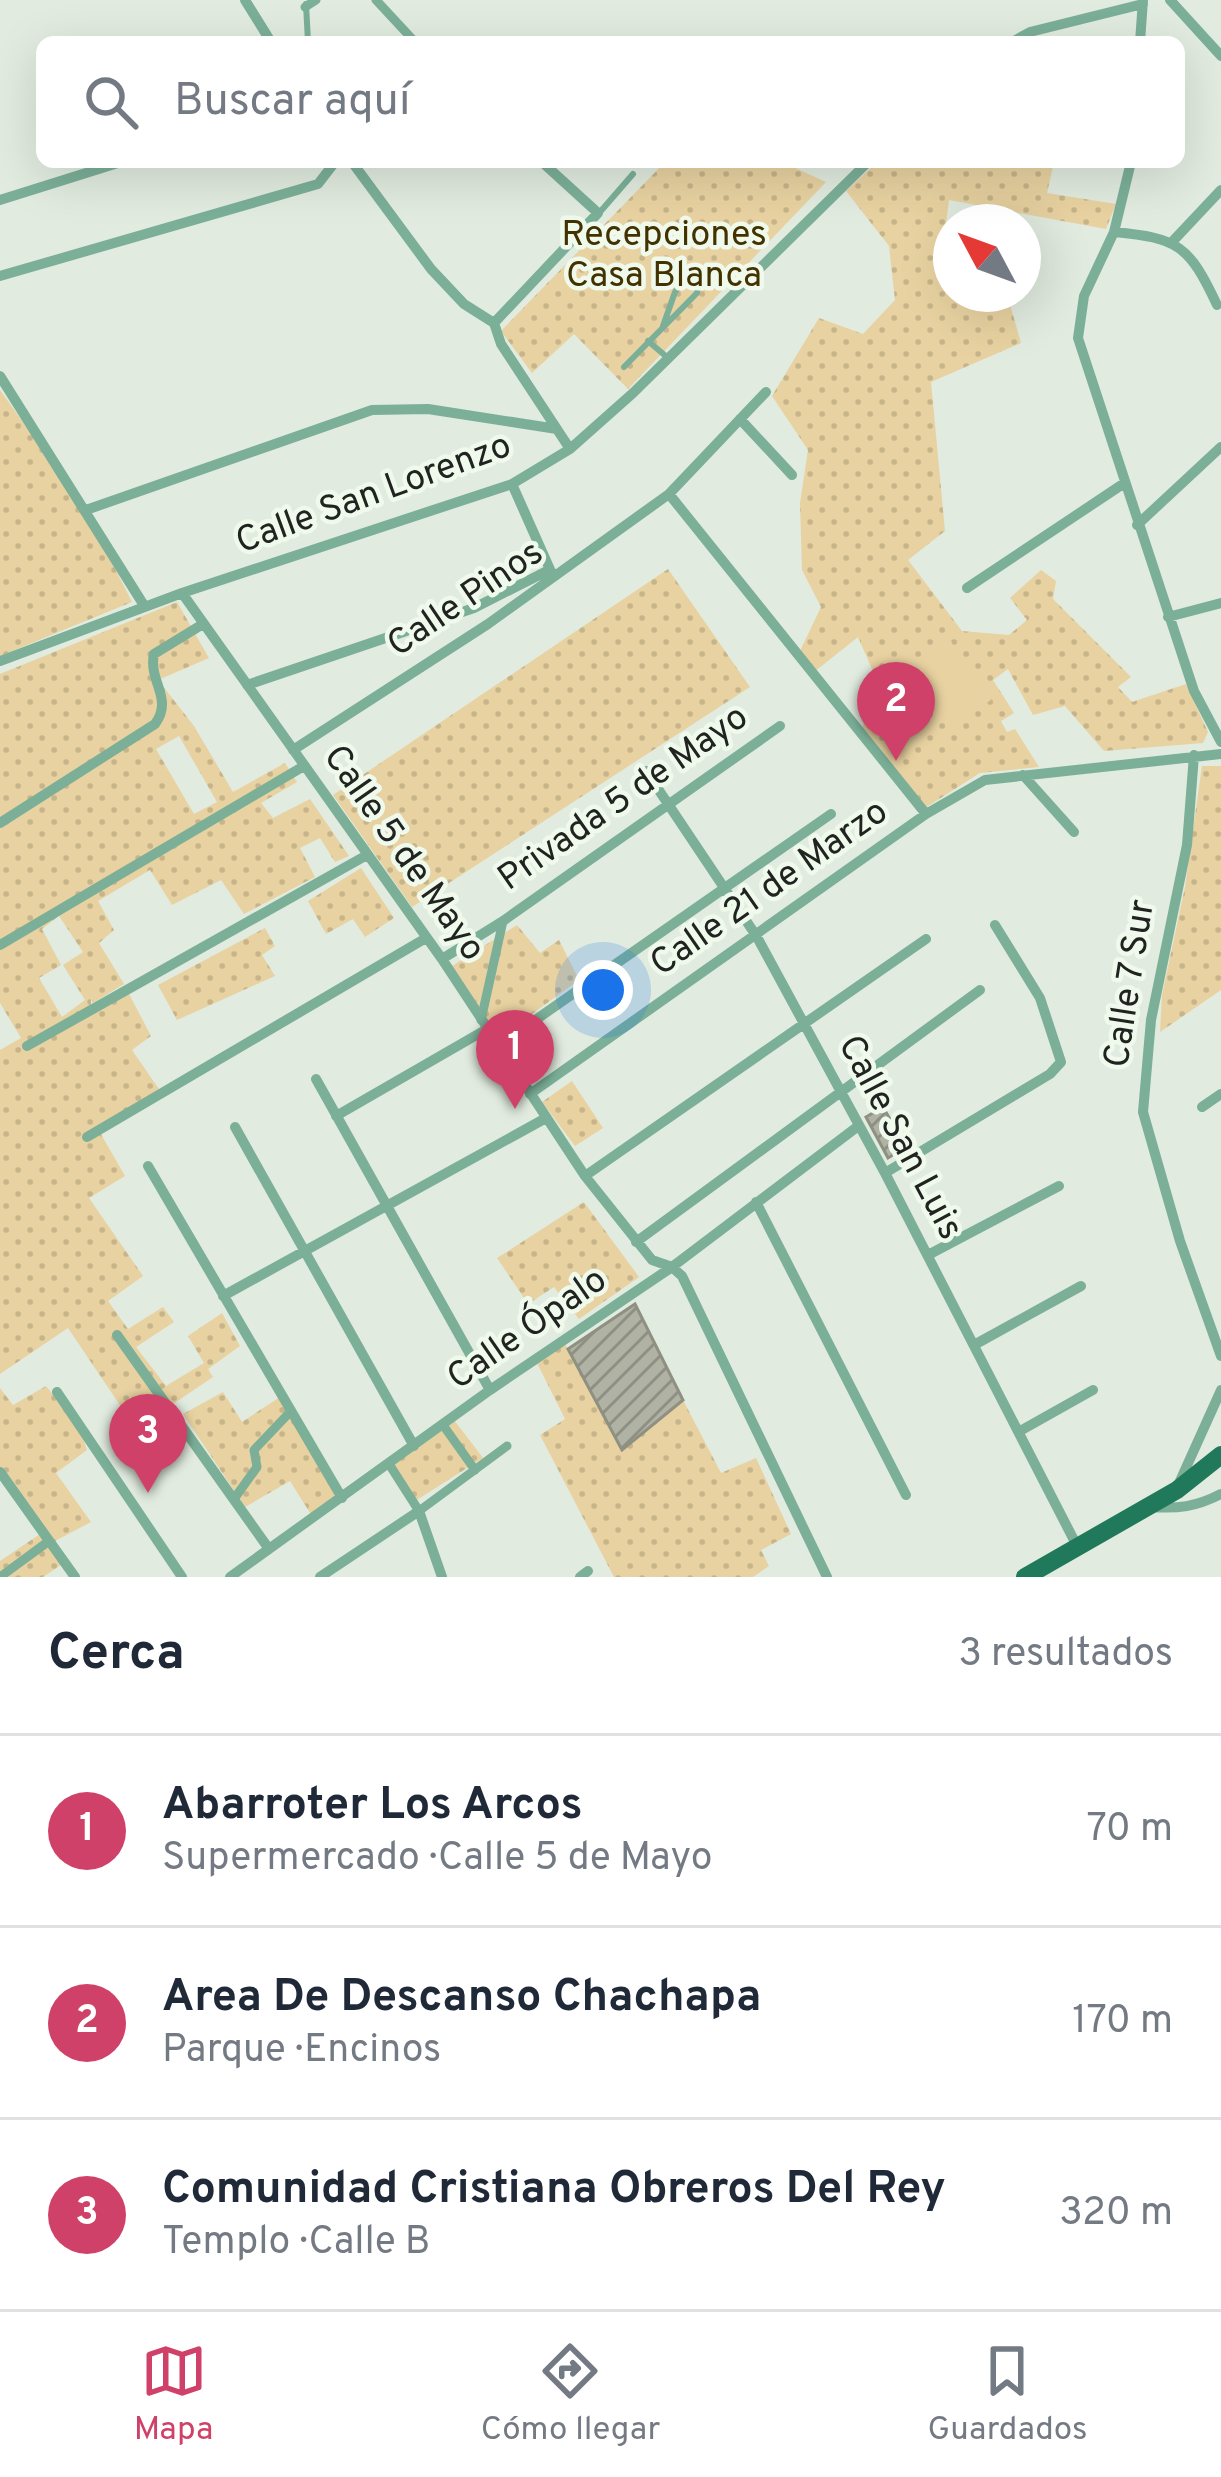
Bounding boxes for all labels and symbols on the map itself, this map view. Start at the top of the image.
north arrow [933,204,1041,312]
park label: Recepciones Casa Blanca [561,213,767,300]
street label: Calle San Lorenzo [230,424,518,566]
street label: Calle Pinos [379,531,553,669]
pin: 2 [857,662,935,761]
street label: Privada 5 de Mayo [490,696,758,902]
street label: Calle 5 de Mayo [311,737,495,971]
street label: Calle 21 de Marzo [642,790,898,988]
street label: Calle 7 Sur [1095,897,1167,1071]
your location [573,960,633,1020]
pin: 1 [476,1010,554,1109]
street label: Calle San Luis [826,1028,972,1248]
street label: Calle Ópalo [438,1257,617,1402]
pin: 3 [109,1394,187,1493]

